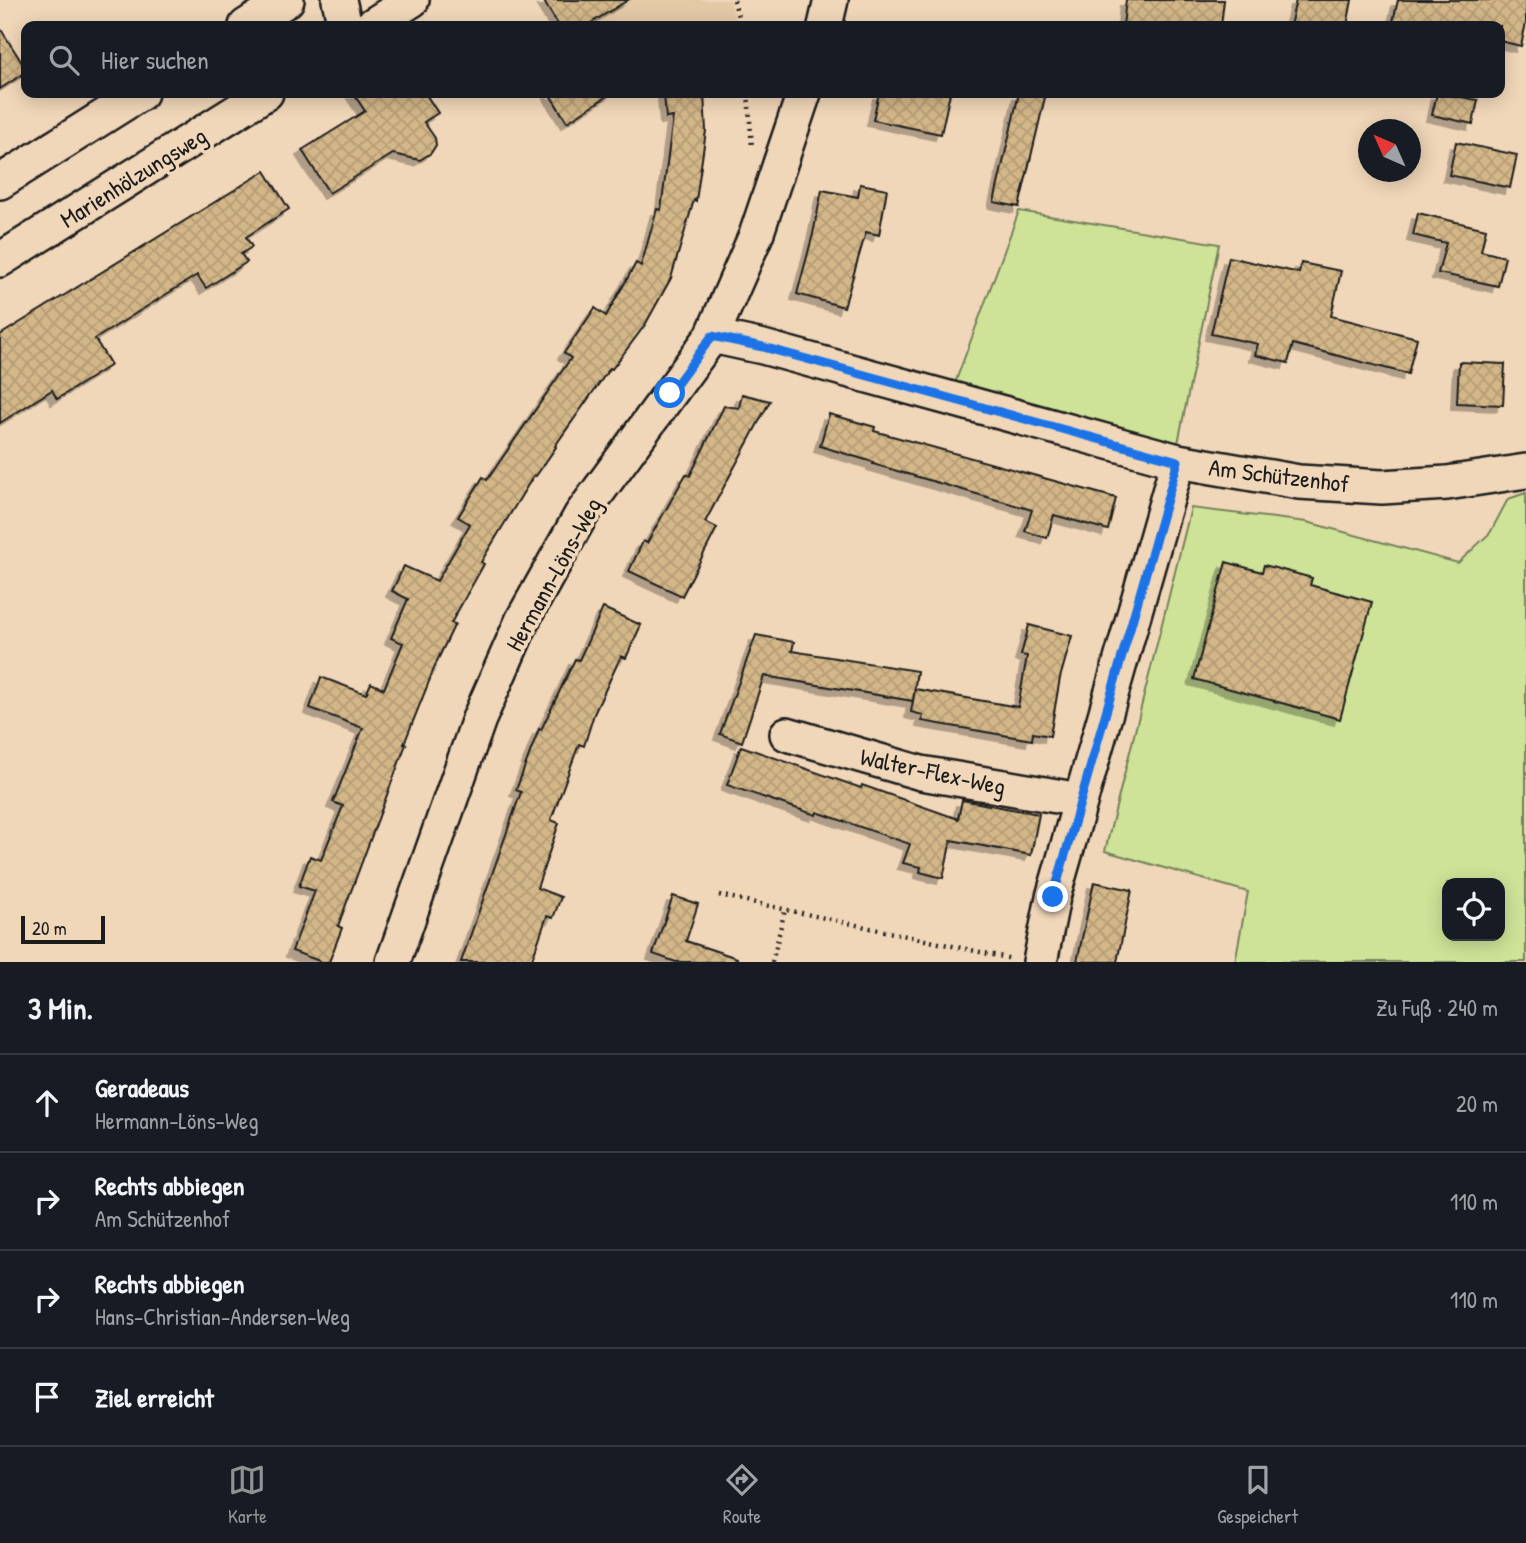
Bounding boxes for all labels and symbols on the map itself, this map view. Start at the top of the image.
street label: Marienhölzungsweg [54,119,212,235]
north arrow [1358,119,1421,182]
route start [654,377,685,408]
street label: Am Schützenhof [1207,451,1351,500]
street label: Hermann-Löns-Weg [498,492,608,656]
street label: Walter-Flex-Weg [857,740,1009,802]
route end [1037,881,1068,912]
scale bar [21,913,105,945]

